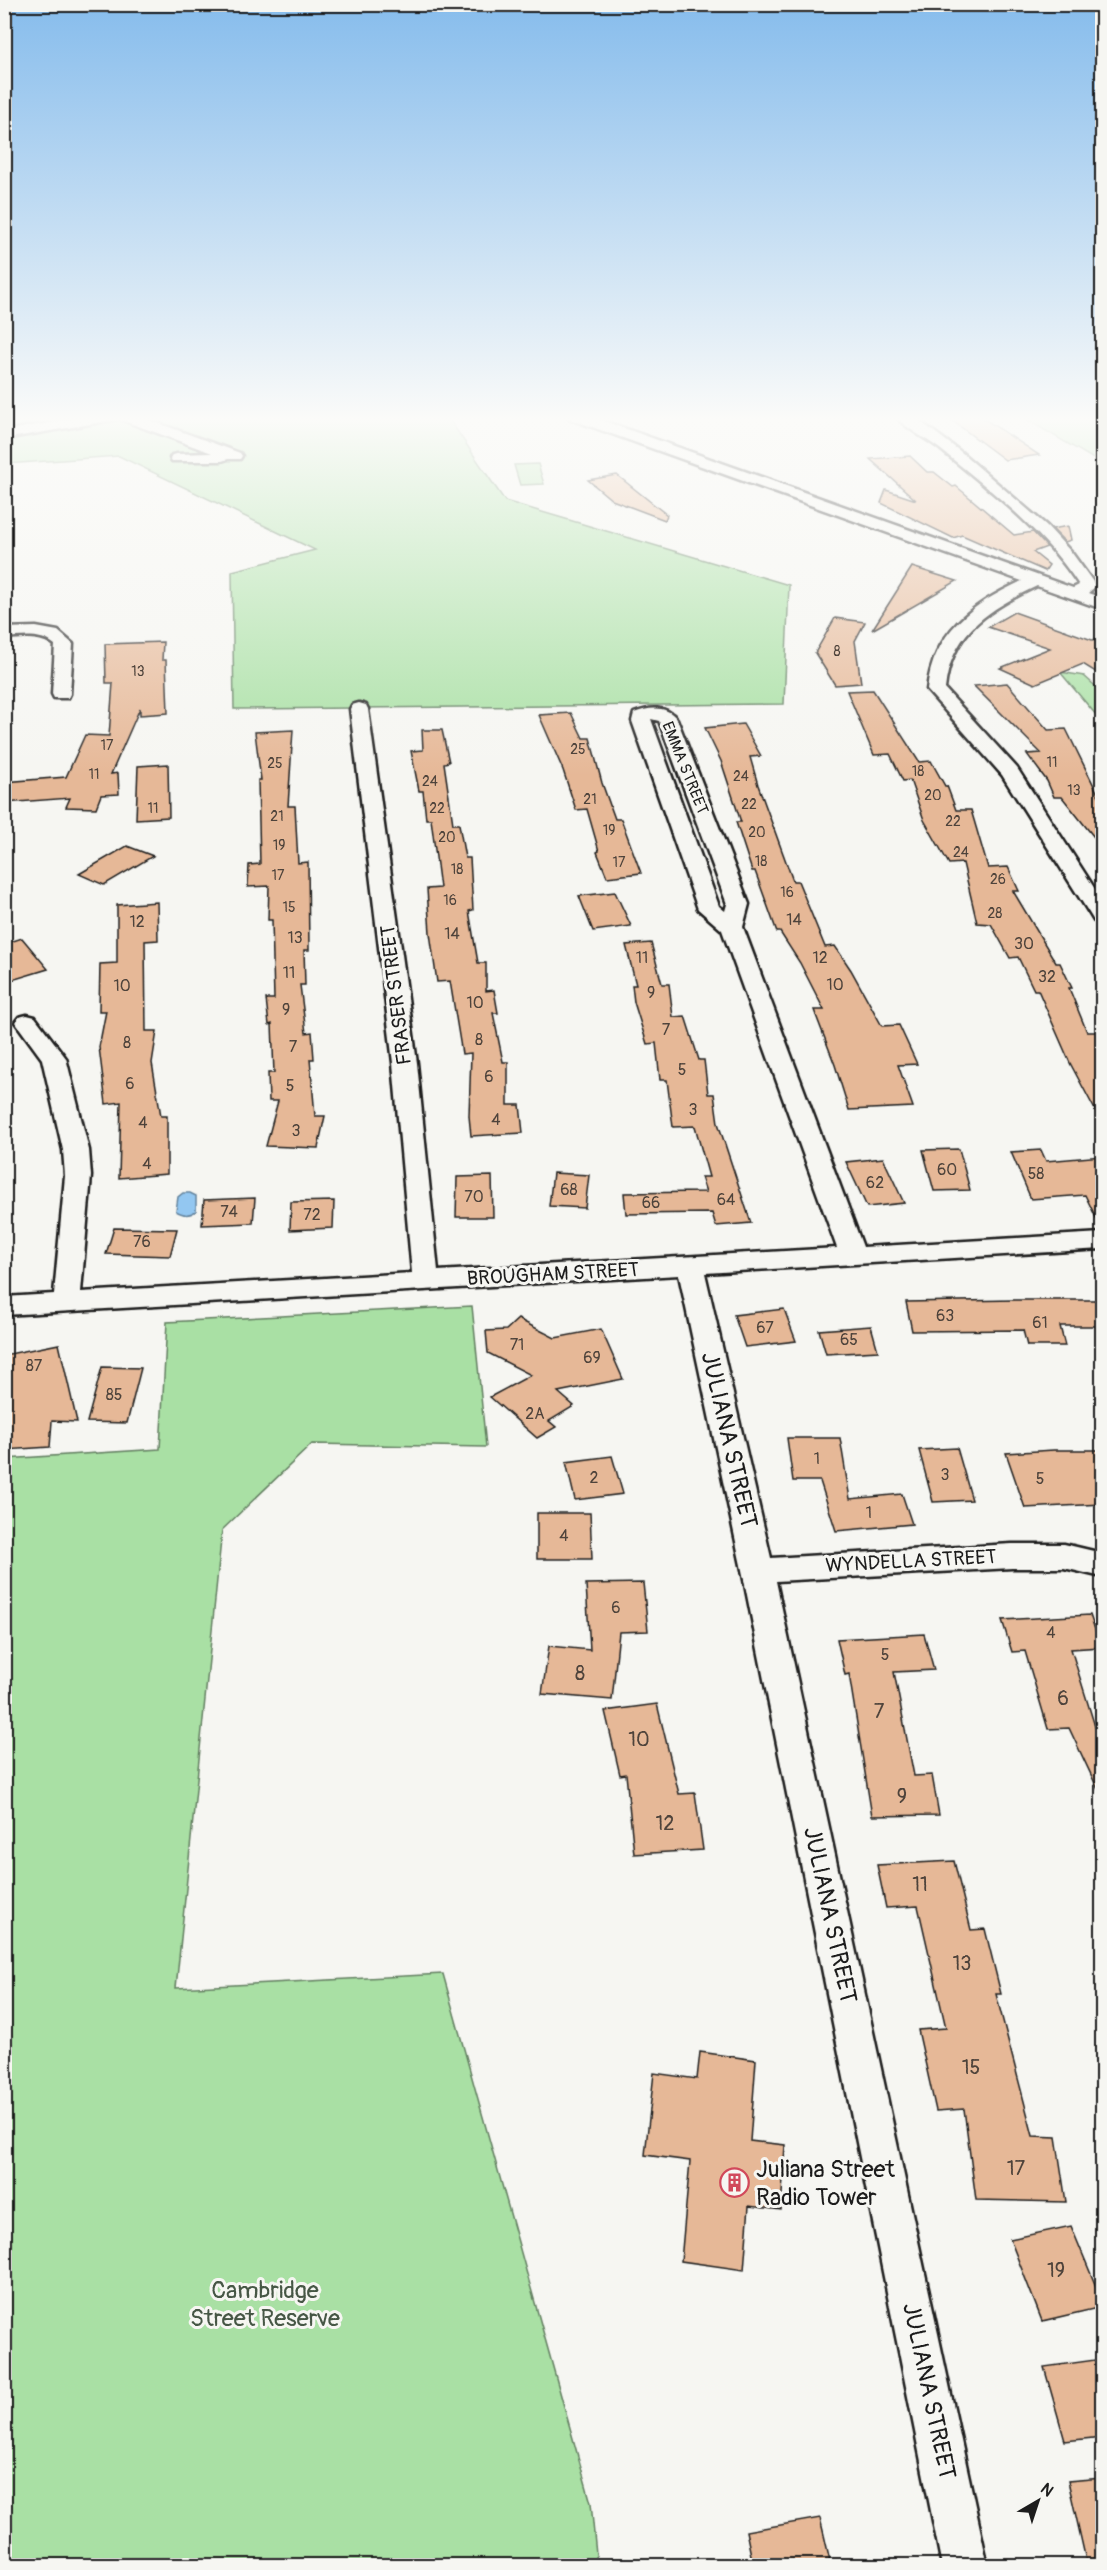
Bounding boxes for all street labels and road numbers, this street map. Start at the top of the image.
street label: EMMA STREET [657,719,713,817]
street label: FRASER STREET [375,924,417,1066]
street label: BROUGHAM STREET [466,1257,640,1291]
street label: JULIANA STREET [695,1349,763,1531]
street label: WYNDELLA STREET [825,1544,997,1578]
street label: JULIANA STREET [797,1824,863,2006]
street label: JULIANA STREET [896,2300,962,2482]

